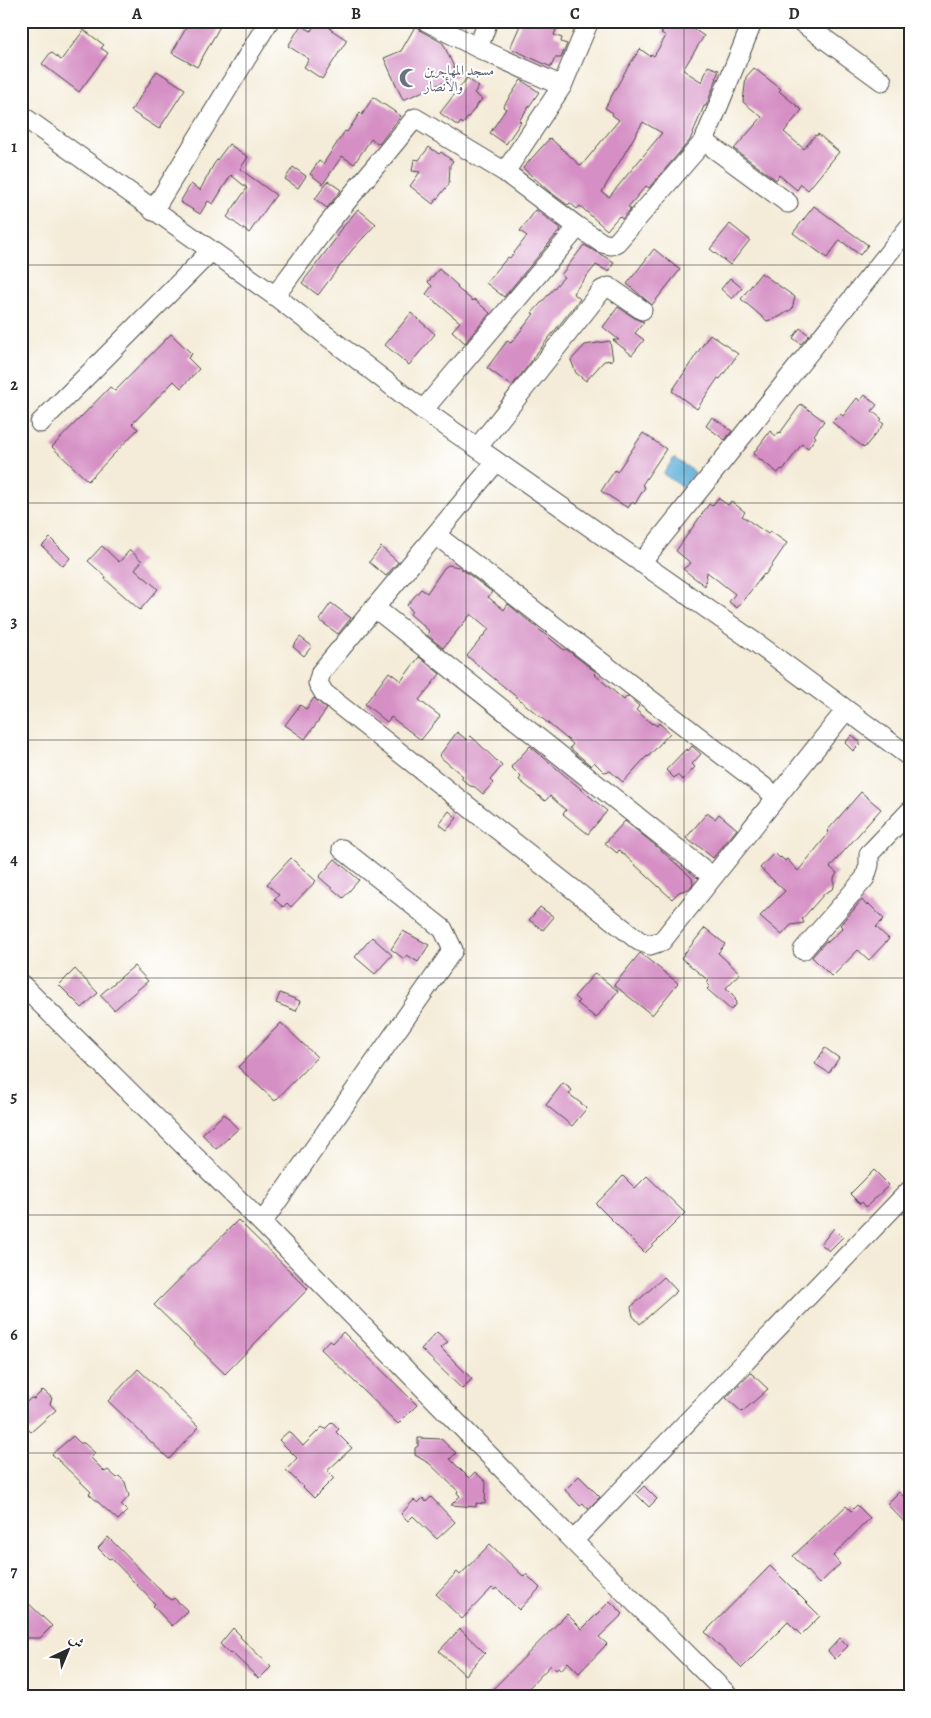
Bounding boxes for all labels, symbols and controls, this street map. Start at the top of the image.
text: A [131,3,143,25]
text: B [351,3,361,25]
text: C [570,3,580,25]
text: D [788,3,800,25]
place label: مسجد المهاجرين والأنصار [422,61,494,96]
mosque icon: مسجد المهاجرين والأنصار [398,67,420,89]
text: 1 [11,136,17,158]
text: 2 [10,374,18,396]
text: 3 [11,611,18,633]
text: 4 [10,849,18,871]
text: 5 [11,1086,18,1108]
text: 6 [10,1324,18,1346]
text: 7 [11,1561,18,1583]
north arrow [42,1626,92,1676]
text: ش [65,1629,88,1653]

